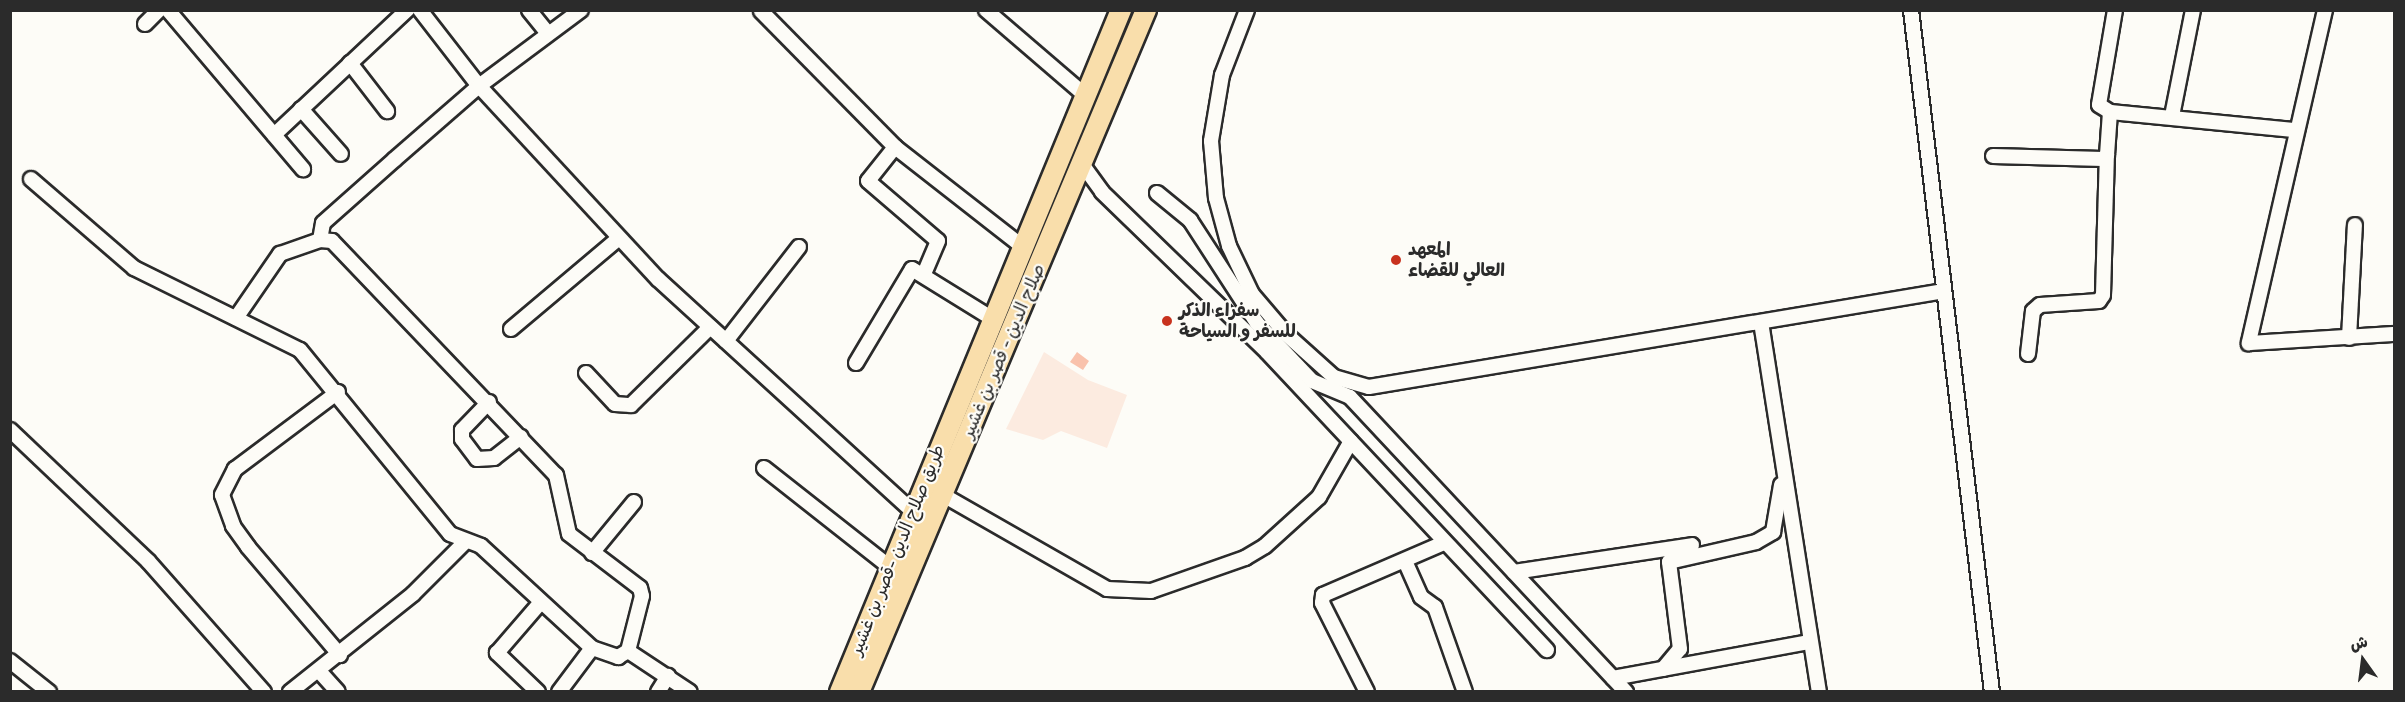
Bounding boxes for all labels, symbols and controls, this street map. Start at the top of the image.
place label: المعهد العالي للقضاء [1408,239,1505,282]
marker: المعهد العالي للقضاء [1389,253,1403,267]
street label: صلاح الدين - قصر بن غشير [956,260,1050,442]
place label: سفراء الذكر للسفر و السياحة [1179,300,1296,342]
marker: سفراء الذكر للسفر و السياحة [1160,314,1174,328]
street label: طريق صلاح الدين -قصر بن غشير [845,442,949,658]
north arrow [2333,630,2393,690]
text: ش [2347,630,2370,655]

